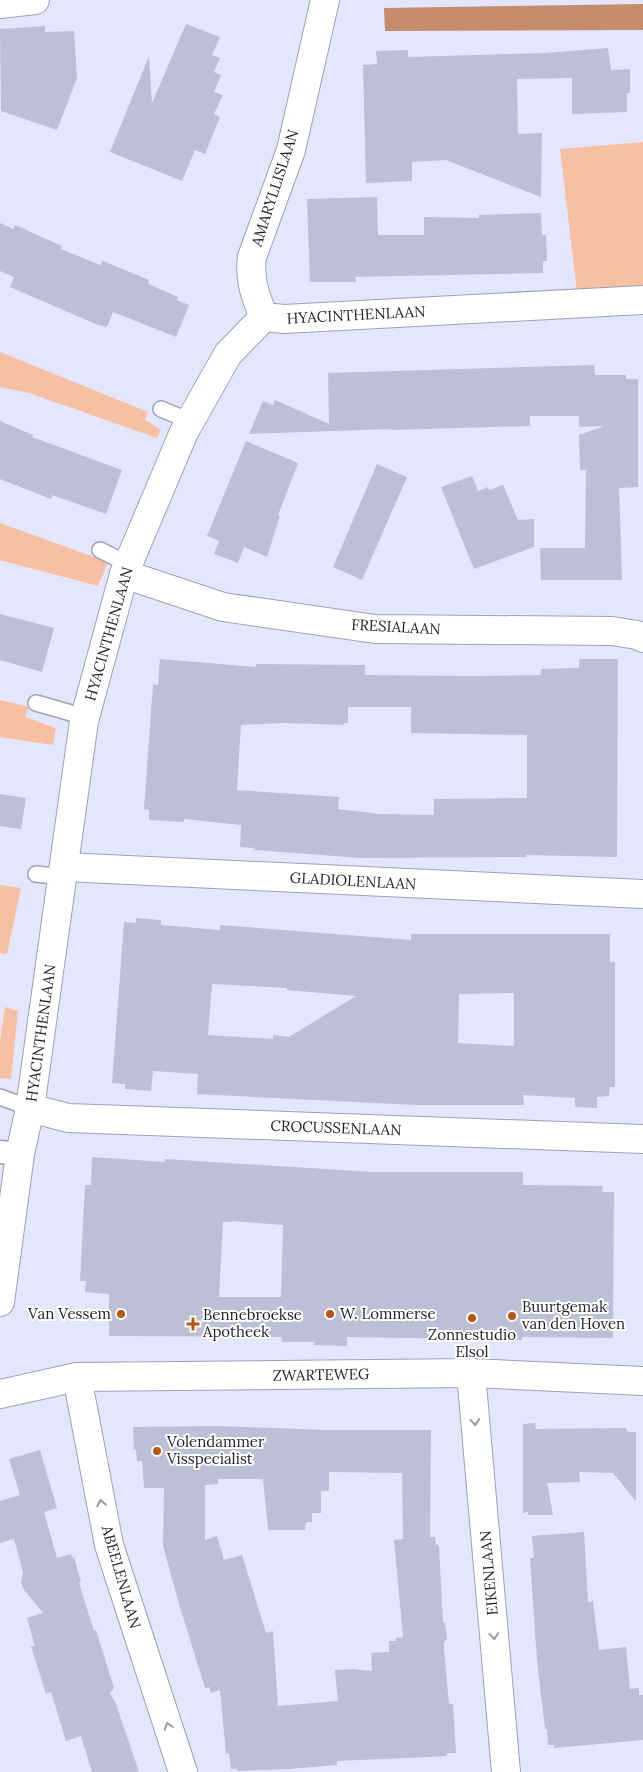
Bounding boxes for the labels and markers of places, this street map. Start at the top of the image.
place label: Buurtgemak van den Hoven [522,1297,625,1333]
place label: Van Vessem [27,1304,111,1323]
place label: W. Lommerse [340,1304,436,1323]
place label: Bennebroekse Apotheek [202,1305,302,1341]
marker: Van Vessem [115,1308,127,1320]
marker: W. Lommerse [324,1308,336,1320]
marker: Buurtgemak van den Hoven [506,1310,518,1322]
marker: Zonnestudio Elsol [466,1312,478,1324]
marker: Bennebroekse Apotheek [187,1318,199,1330]
place label: Zonnestudio Elsol [428,1325,516,1361]
place label: Volendammer Visspecialist [166,1432,265,1468]
marker: Volendammer Visspecialist [151,1445,163,1457]

